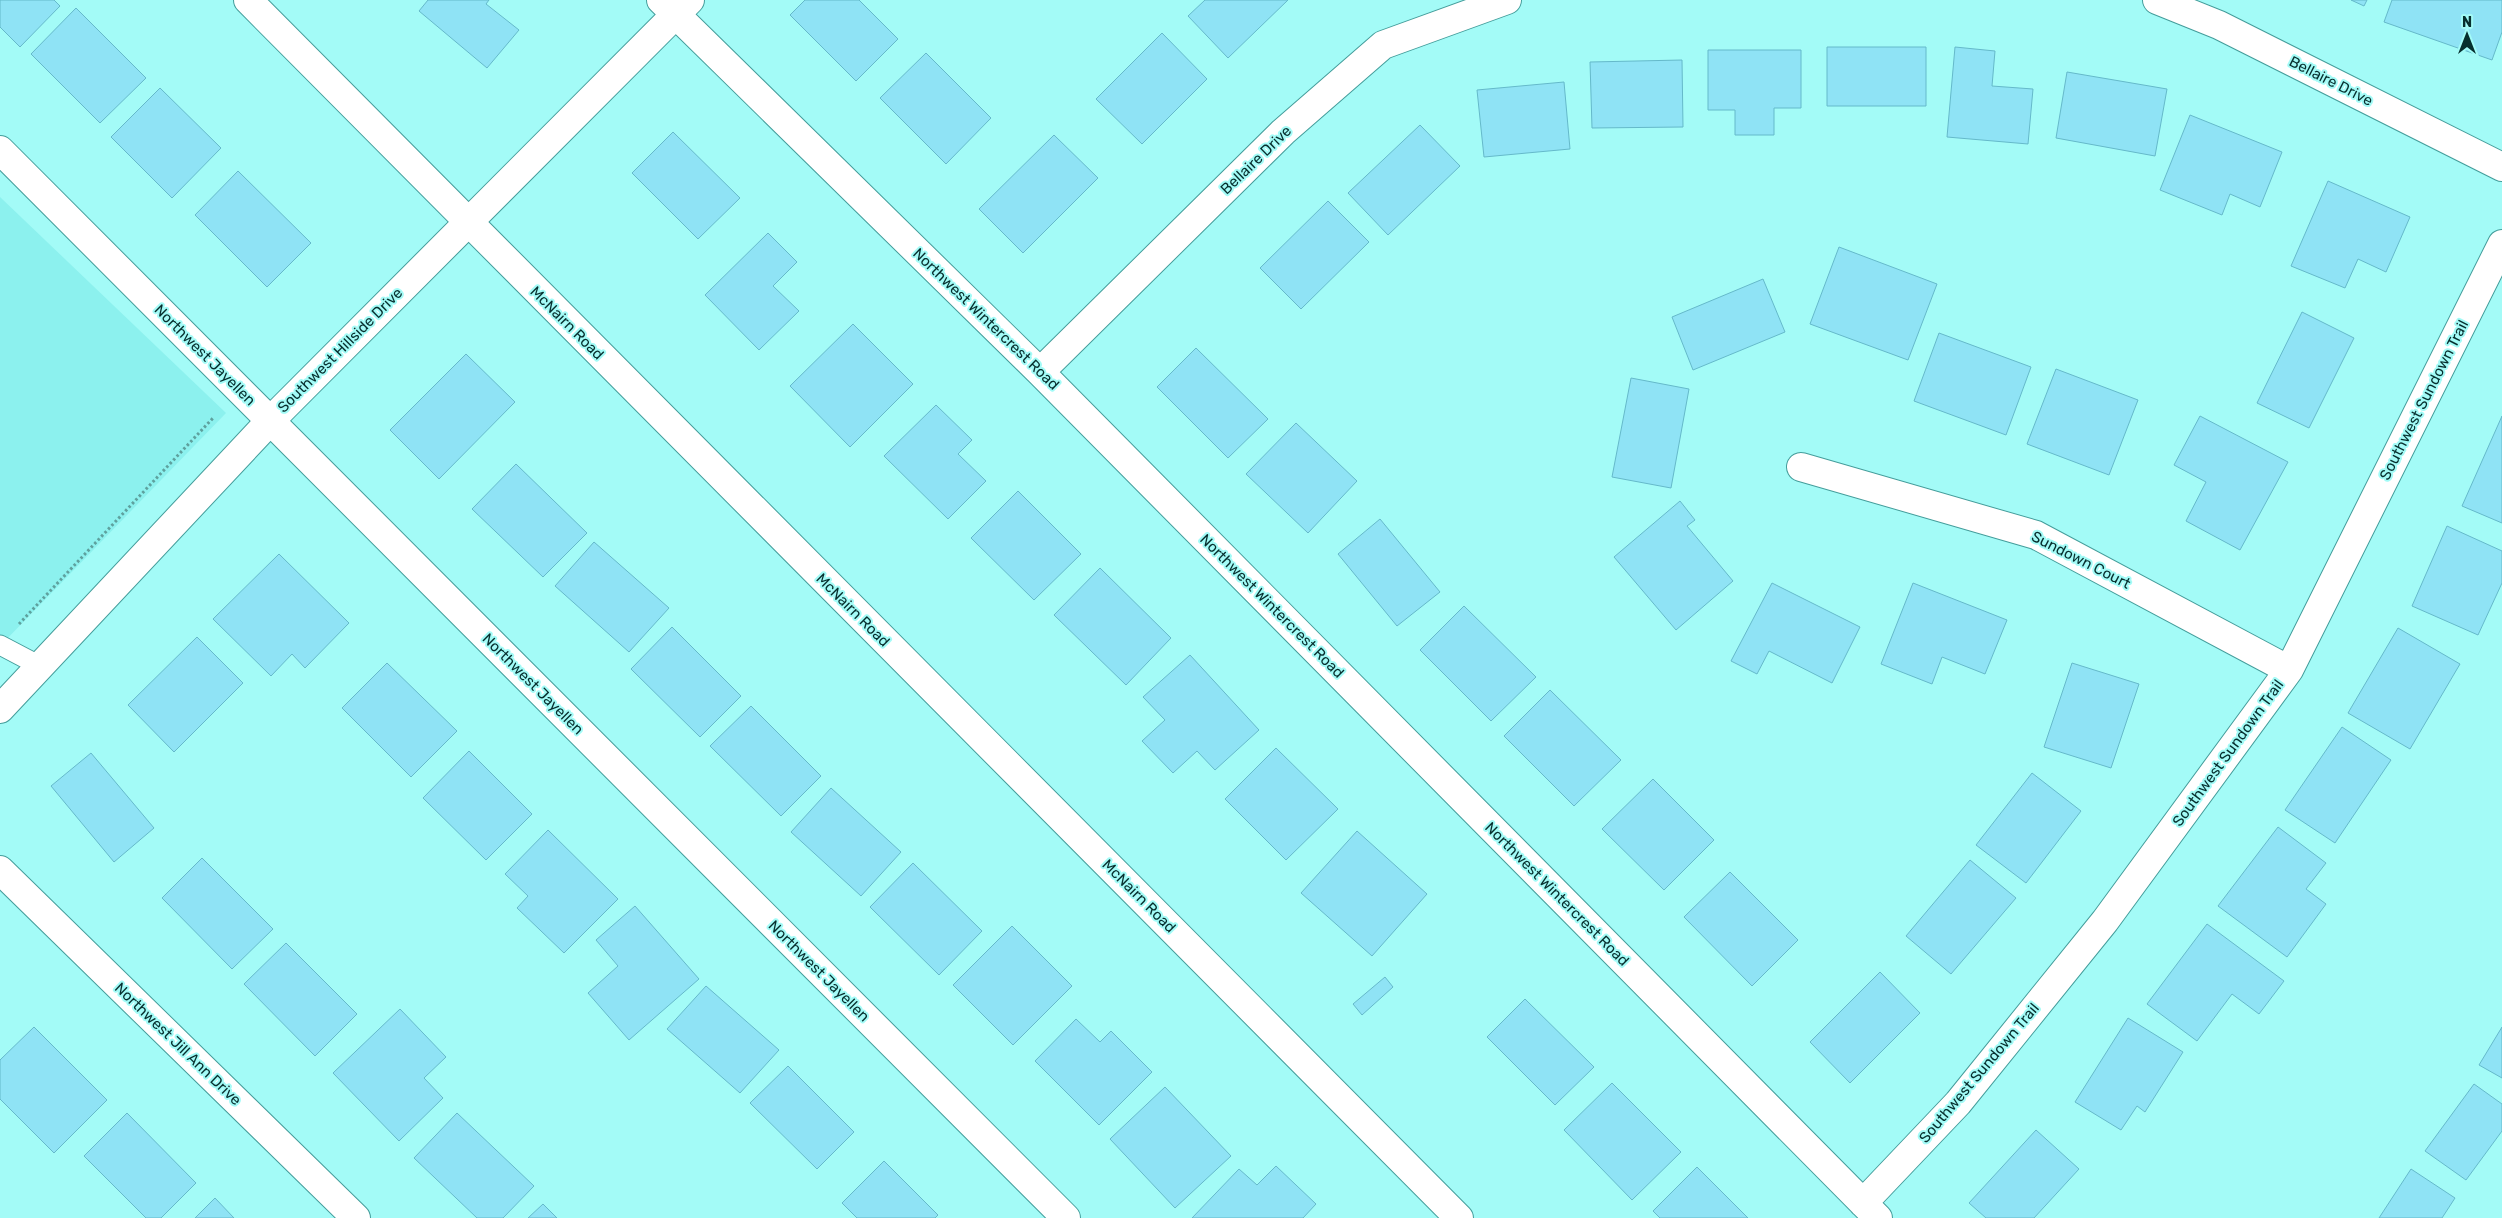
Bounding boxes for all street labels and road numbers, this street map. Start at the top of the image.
street label: Bellaire Drive [2286,52,2376,110]
street label: Bellaire Drive [1217,122,1295,198]
street label: Northwest Wintercrest Road [909,244,1063,394]
street label: McNairn Road [527,283,607,363]
street label: Southwest Hillside Drive [274,284,406,416]
street label: Northwest Jayellen [151,301,259,409]
street label: Southwest Sundown Trail [2376,317,2472,483]
street label: Sundown Court [2028,527,2134,593]
street label: Northwest Wintercrest Road [1196,530,1348,682]
street label: McNairn Road [813,570,893,650]
street label: Northwest Jayellen [479,630,587,738]
street label: Southwest Sundown Trail [2169,676,2287,830]
street label: Northwest Wintercrest Road [1481,818,1633,970]
street label: McNairn Road [1099,856,1179,936]
street label: Northwest Jayellen [765,917,873,1025]
street label: Northwest Jill Ann Drive [111,979,245,1109]
street label: Southwest Sundown Trail [1915,999,2043,1147]

